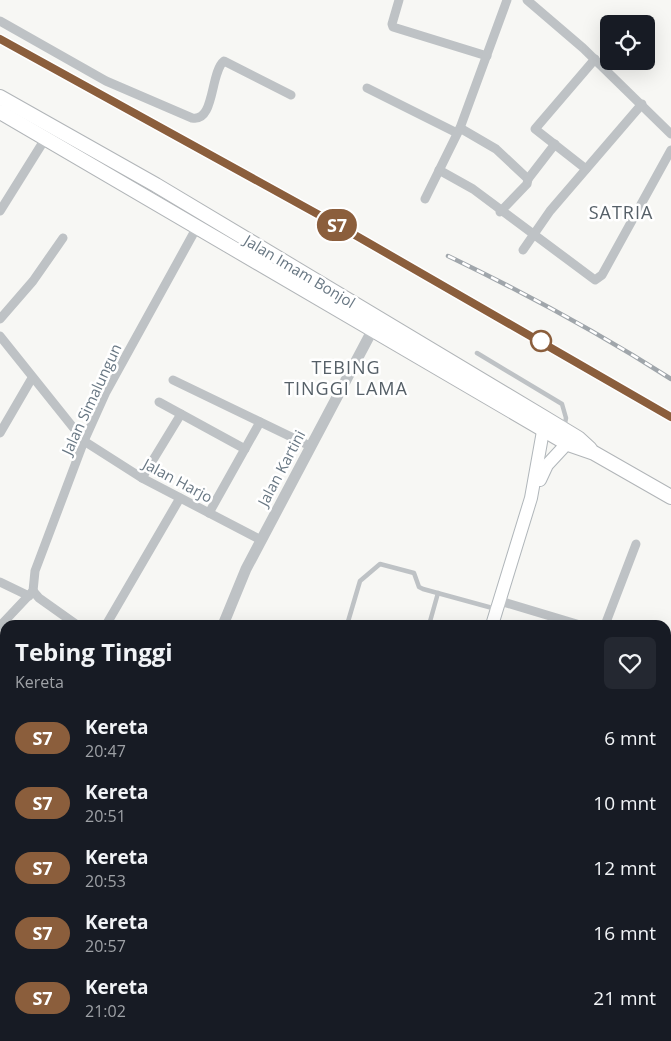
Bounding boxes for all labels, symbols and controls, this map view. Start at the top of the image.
map controls [600,15,655,70]
button: locate [600,15,655,70]
district label: SATRIA [589,200,653,224]
line badge: S7 [314,209,360,241]
text: S7 [327,213,347,237]
street label: Jalan Imam Bonjol [239,229,359,312]
unlabelled marker [530,330,552,352]
street label: Jalan Simalungun [56,340,126,460]
district label: TEBING TINGGI LAMA [284,355,408,400]
street label: Jalan Kartini [252,427,309,511]
street label: Jalan Harjo [138,452,216,507]
text: Tebing Tinggi [15,635,173,668]
button: heart [604,637,656,689]
text: Kereta [15,671,64,693]
text: Kereta [85,714,148,740]
text: 6 mnt [604,725,656,751]
text: S7 [32,726,53,750]
text: 20:47 [85,740,126,762]
text: Kereta [85,779,148,805]
text: 10 mnt [593,790,656,816]
text: S7 [32,791,53,815]
text: 20:51 [85,805,126,827]
text: Kereta [85,844,148,870]
text: 12 mnt [593,855,656,881]
text: S7 [32,856,53,880]
text: 20:53 [85,870,126,892]
text: Kereta [85,909,148,935]
text: 16 mnt [593,920,656,946]
text: S7 [32,921,53,945]
text: 20:57 [85,935,126,957]
text: Kereta [85,974,148,1000]
text: 21 mnt [593,985,656,1011]
text: S7 [32,986,53,1010]
text: 21:02 [85,1000,126,1022]

